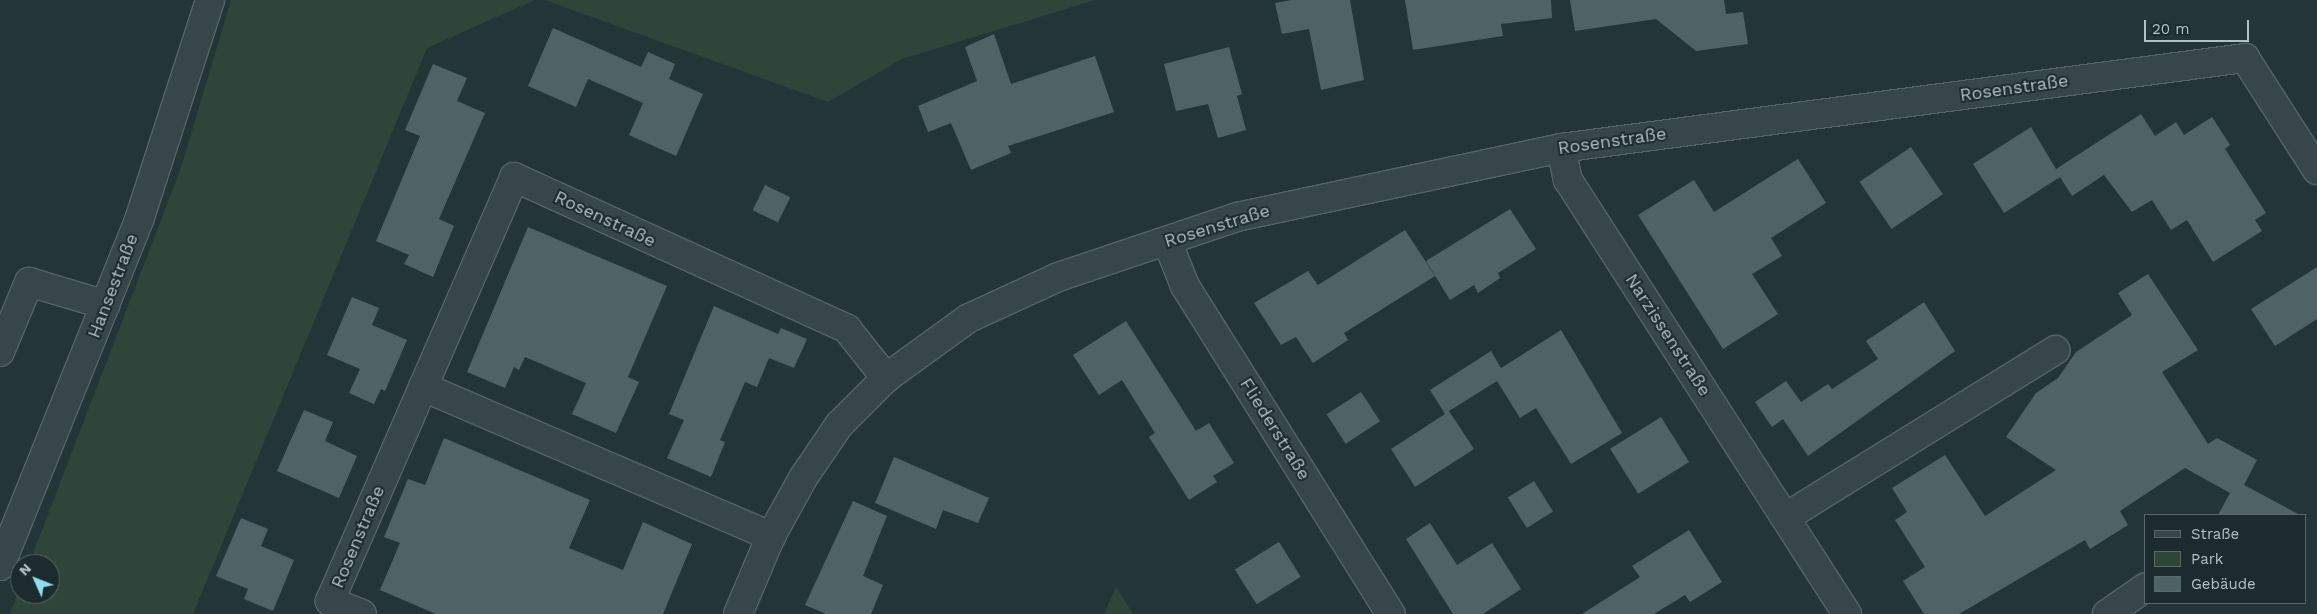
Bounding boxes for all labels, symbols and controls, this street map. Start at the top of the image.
scale bar [2147,10,2252,42]
text: 20 m [2152,20,2190,38]
street label: Rosenstraße [1958,70,2070,106]
street label: Rosenstraße [1556,123,1668,159]
street label: Rosenstraße [551,186,659,252]
street label: Rosenstraße [1162,200,1272,252]
street label: Hansestraße [83,231,143,341]
street label: Narzissenstraße [1620,270,1716,400]
street label: Fliederstraße [1235,374,1315,484]
street label: Rosenstraße [327,482,389,592]
legend [2144,514,2307,604]
text: Straße [2191,525,2239,543]
text: Park [2191,550,2223,568]
north arrow [10,554,60,604]
text: N [16,560,34,579]
text: Gebäude [2191,575,2256,593]

